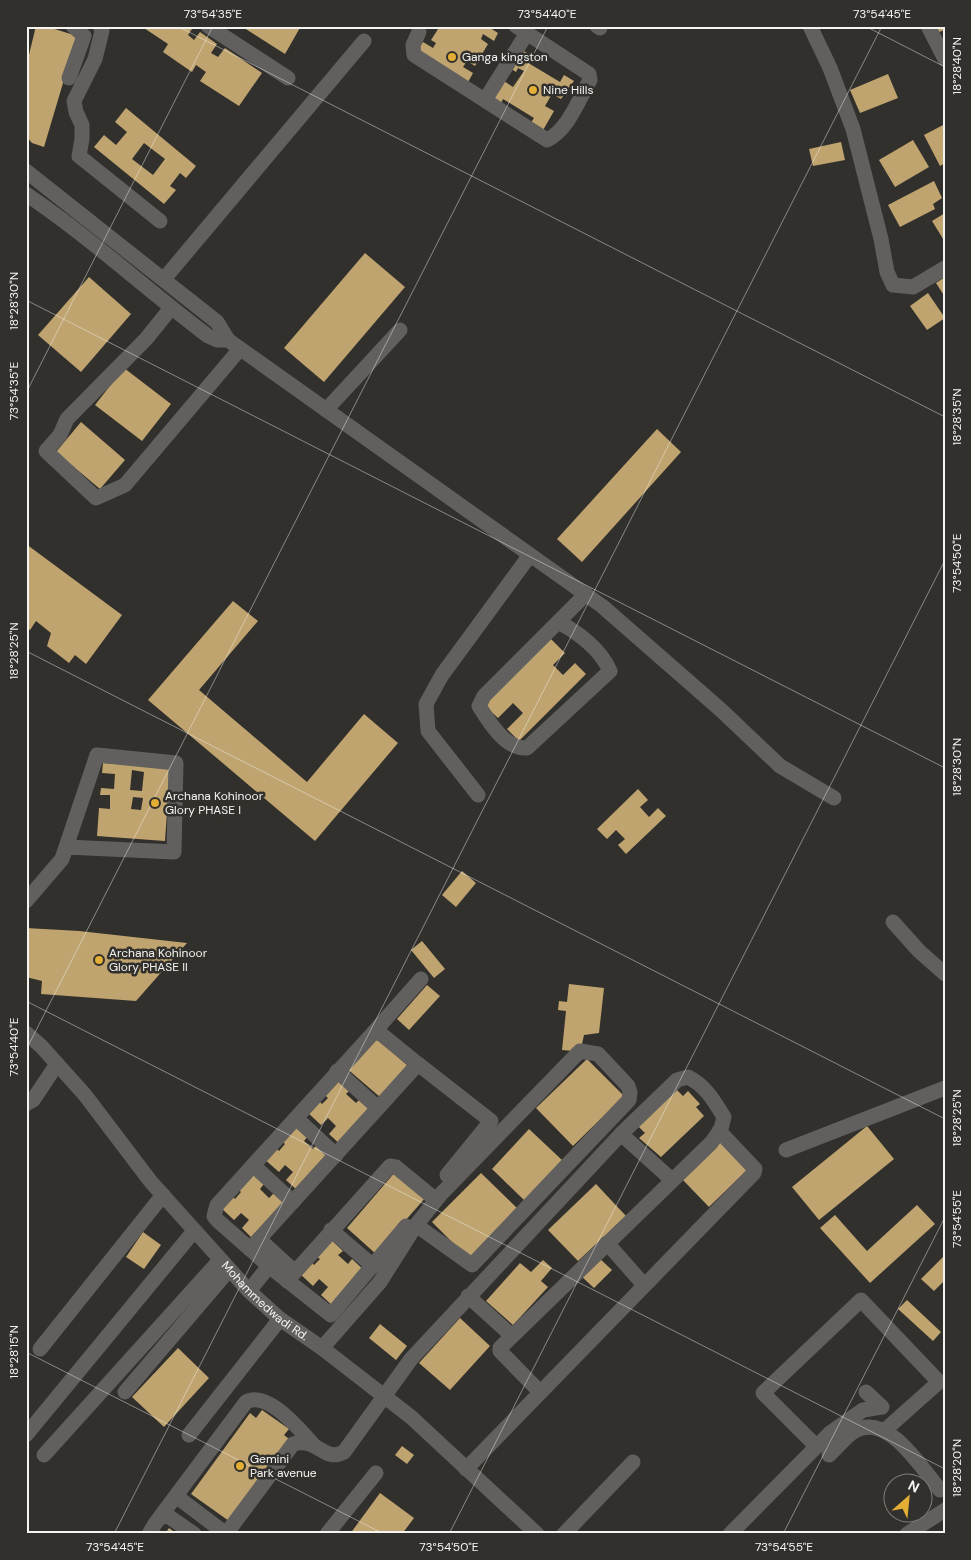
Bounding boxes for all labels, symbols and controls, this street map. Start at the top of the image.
text: 73°54'35"E [184,6,242,22]
text: 73°54'40"E [518,6,577,22]
text: 73°54'45"E [853,6,911,22]
text: 18°28'40"N [949,37,965,95]
place label: Ganga kingston [462,49,548,65]
marker: Ganga kingston [446,51,458,63]
place label: Nine Hills [543,82,594,98]
marker: Nine Hills [527,84,539,96]
text: 18°28'30"N [6,272,22,330]
text: 73°54'35"E [6,362,22,420]
text: 18°28'35"N [949,388,965,446]
text: 73°54'50"E [949,533,965,593]
text: 18°28'25"N [6,623,22,679]
text: 18°28'30"N [949,738,965,796]
place label: Archana Kohinoor Glory PHASE I [165,788,264,818]
marker: Archana Kohinoor Glory PHASE I [149,797,161,809]
place label: Archana Kohinoor Glory PHASE II [109,945,208,975]
marker: Archana Kohinoor Glory PHASE II [93,954,105,966]
text: 73°54'40"E [6,1017,22,1076]
text: 18°28'25"N [949,1090,965,1146]
text: 73°54'55"E [949,1190,965,1248]
street label: Mohammedwadi Rd. [218,1258,312,1344]
text: 18°28'15"N [6,1325,22,1379]
text: 18°28'20"N [949,1439,965,1497]
place label: Gemini Park avenue [250,1451,317,1481]
marker: Gemini Park avenue [234,1460,246,1472]
north arrow [884,1472,934,1522]
text: N [905,1476,923,1497]
text: 73°54'45"E [86,1539,144,1555]
text: 73°54'50"E [419,1539,479,1555]
text: 73°54'55"E [755,1539,813,1555]

